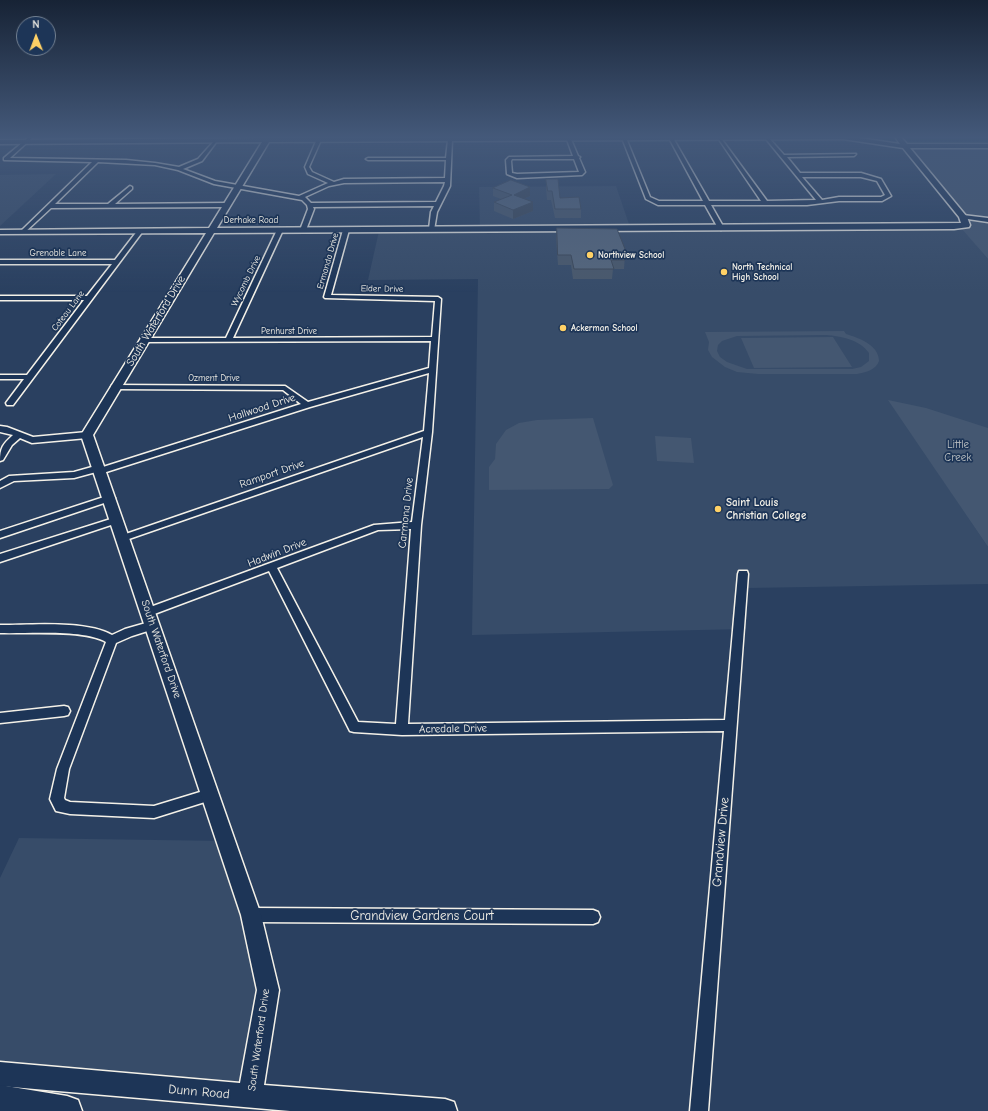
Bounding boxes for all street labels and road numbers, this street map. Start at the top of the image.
street label: Derhake Road [224,215,278,225]
street label: Ermanda Drive [315,232,341,290]
street label: Grenoble Lane [30,248,86,258]
street label: Wycomb Drive [229,254,263,308]
street label: South Waterford Drive [124,273,188,369]
street label: Elder Drive [361,283,403,295]
street label: Coteau Lane [49,289,87,333]
street label: Penhurst Drive [261,326,317,336]
street label: Ozment Drive [188,373,240,383]
street label: Hallwood Drive [227,391,297,425]
street label: Ramport Drive [238,457,306,491]
street label: Carmona Drive [396,477,416,549]
street label: Hadwin Drive [246,536,308,570]
street label: South Waterford Drive [138,598,184,700]
street label: Acredale Drive [419,722,487,736]
street label: Grandview Drive [709,796,733,888]
street label: Grandview Gardens Court [350,908,494,924]
street label: South Waterford Drive [245,988,273,1092]
street label: Dunn Road [168,1082,230,1102]

